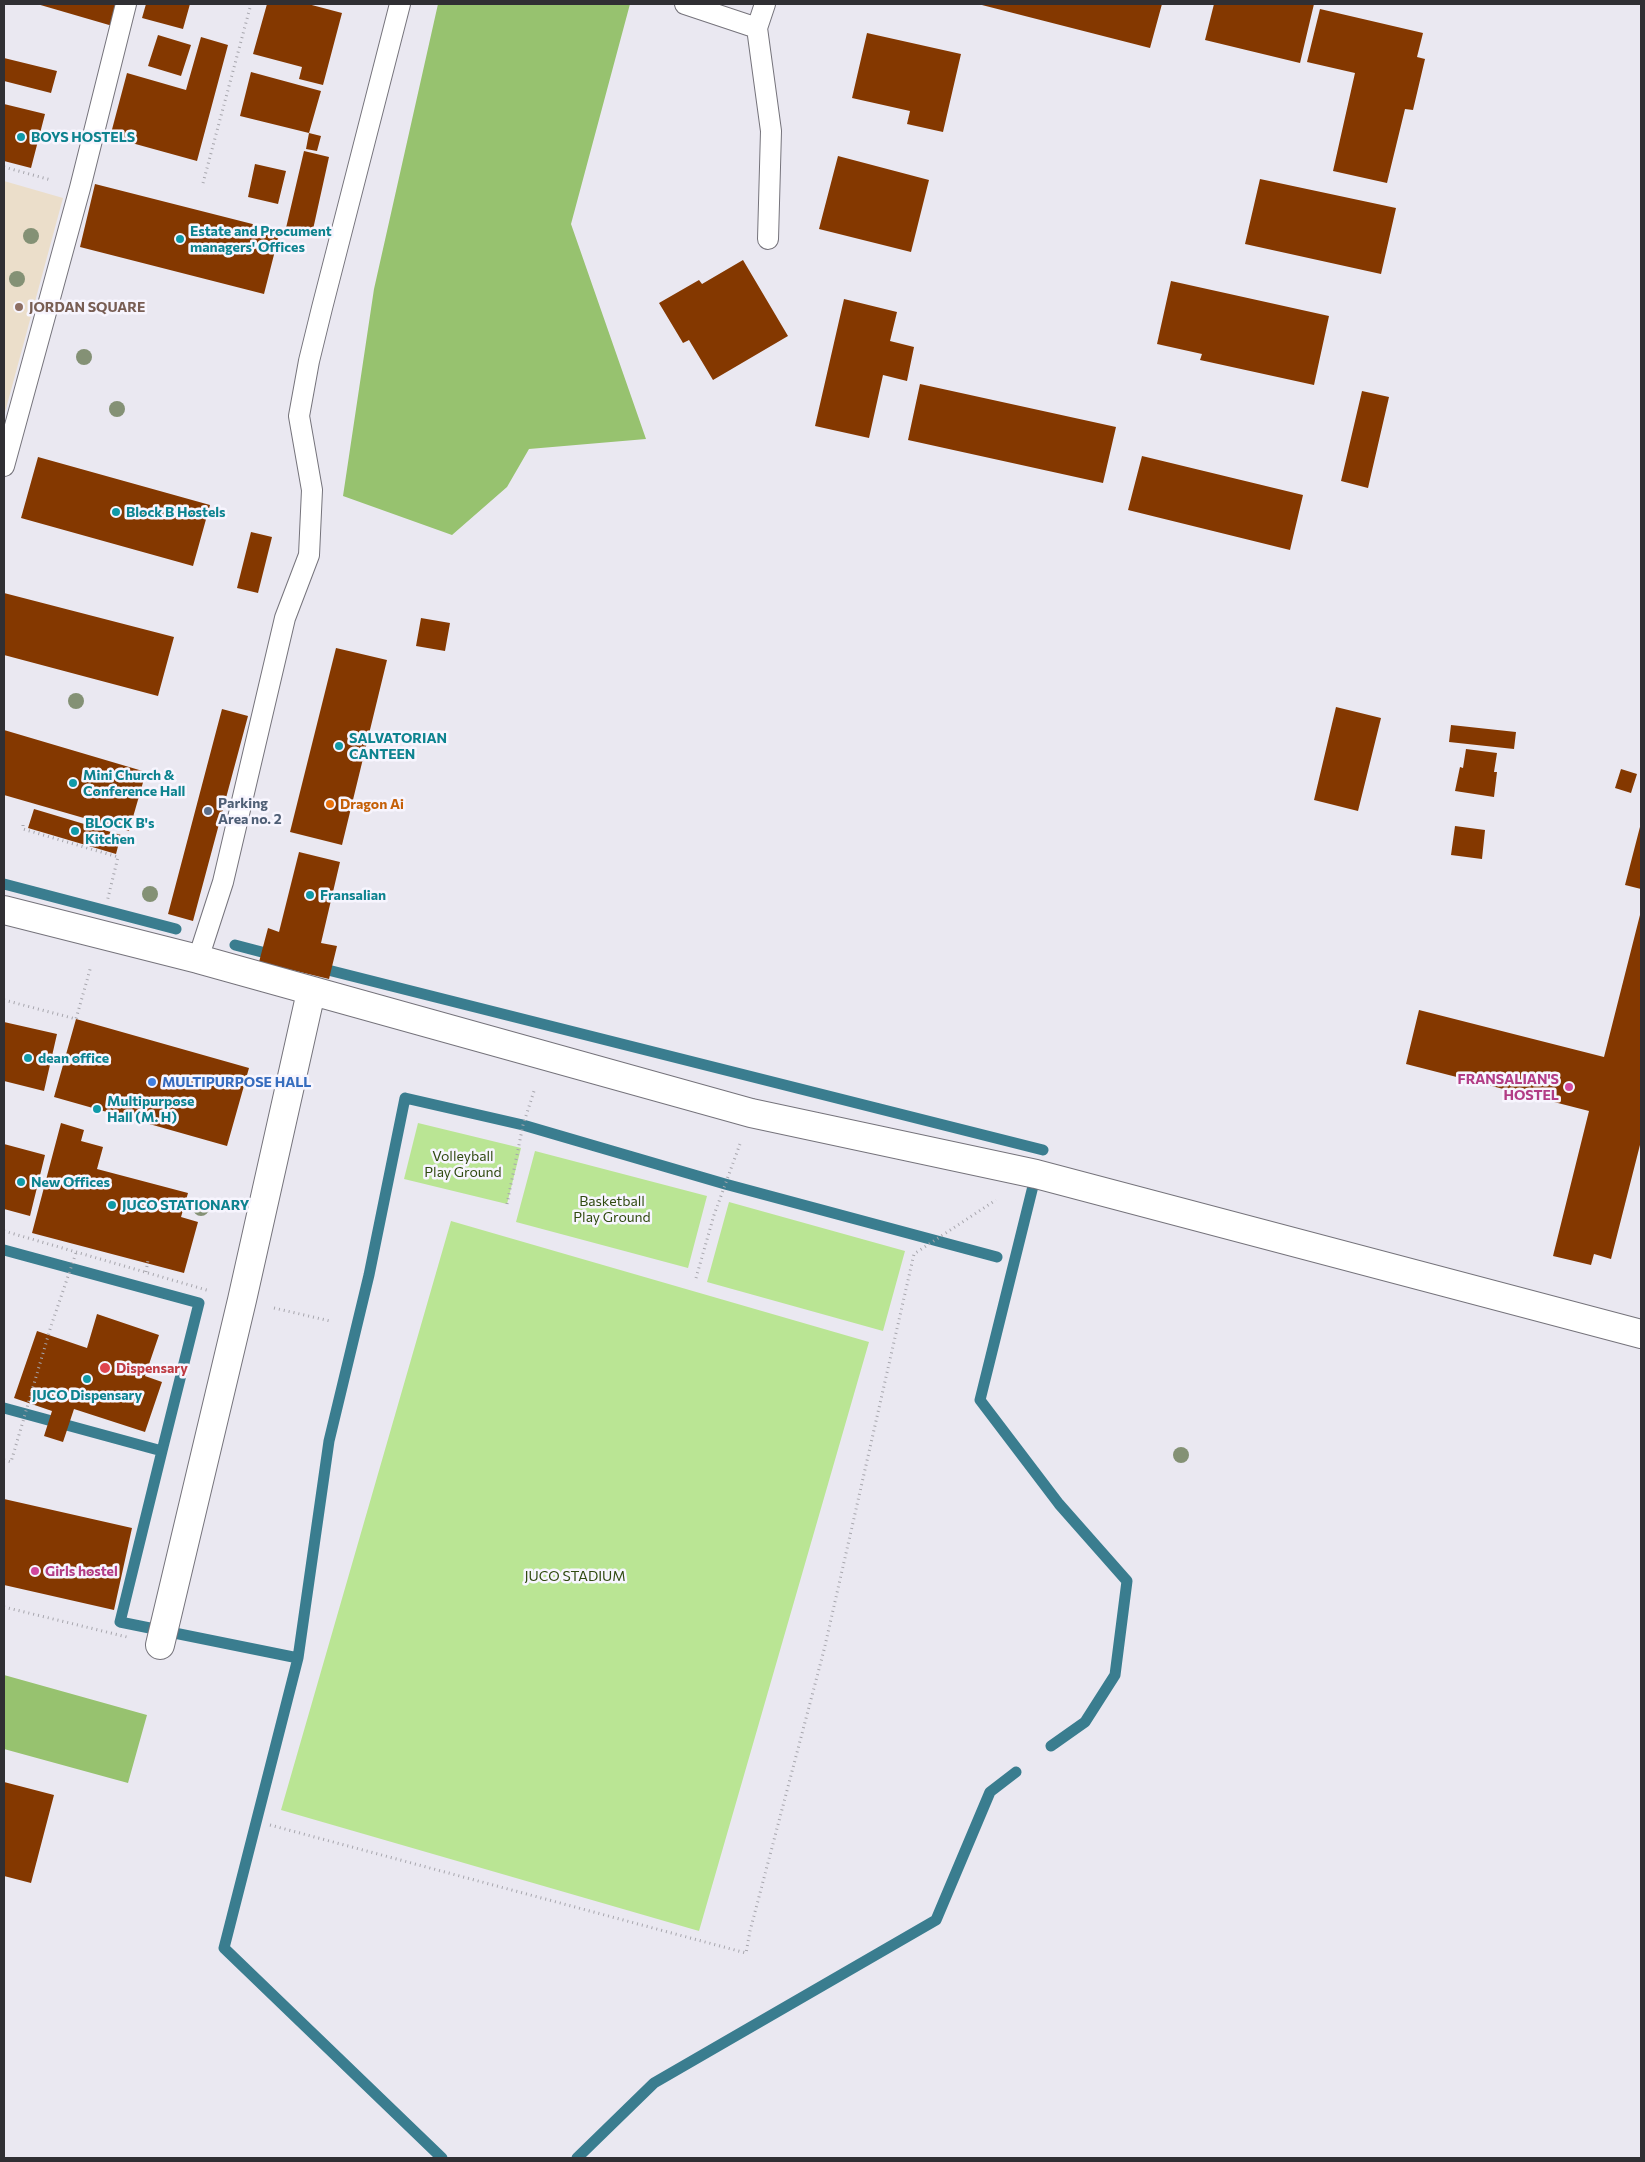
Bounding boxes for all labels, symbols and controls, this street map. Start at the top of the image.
place label: BOYS HOSTELS [31,129,135,145]
marker: BOYS HOSTELS [15,131,27,143]
place label: Estate and Procument managers' Offices [190,223,332,256]
marker: Estate and Procument managers' Offices [174,233,186,245]
place label: JORDAN SQUARE [29,299,145,315]
marker: JORDAN SQUARE [13,301,25,313]
place label: Block B Hostels [126,504,226,520]
marker: Block B Hostels [110,506,122,518]
place label: SALVATORIAN CANTEEN [349,730,447,762]
marker: SALVATORIAN CANTEEN [333,740,345,752]
place label: Mini Church & Conference Hall [83,767,185,800]
marker: Mini Church & Conference Hall [67,777,79,789]
place label: Parking Area no. 2 [218,795,282,828]
place label: Dragon Ai [340,796,404,812]
marker: Dragon Ai [324,798,336,810]
marker: Parking Area no. 2 [202,805,214,817]
place label: BLOCK B's Kitchen [85,815,155,848]
marker: BLOCK B's Kitchen [69,825,81,837]
place label: Fransalian [320,887,386,903]
marker: Fransalian [304,889,316,901]
place label: dean office [38,1050,109,1066]
marker: dean office [22,1052,34,1064]
place label: FRANSALIAN'S HOSTEL [1458,1071,1559,1104]
place label: MULTIPURPOSE HALL [162,1074,311,1090]
marker: MULTIPURPOSE HALL [146,1076,158,1088]
marker: FRANSALIAN'S HOSTEL [1563,1081,1575,1093]
place label: Multipurpose Hall (M. H) [107,1093,194,1126]
marker: Multipurpose Hall (M. H) [91,1103,103,1115]
park label: Volleyball Play Ground [424,1148,502,1180]
place label: New Offices [31,1174,110,1190]
marker: New Offices [15,1176,27,1188]
park label: Basketball Play Ground [573,1193,651,1226]
place label: JUCO STATIONARY [122,1197,249,1213]
marker: JUCO STATIONARY [106,1199,118,1211]
place label: Dispensary [116,1360,188,1376]
marker: Dispensary [98,1361,112,1375]
marker: JUCO Dispensary [81,1373,93,1385]
place label: JUCO Dispensary [32,1387,142,1403]
place label: Girls hostel [45,1563,118,1579]
marker: Girls hostel [29,1565,41,1577]
park label: JUCO STADIUM [524,1568,626,1584]

